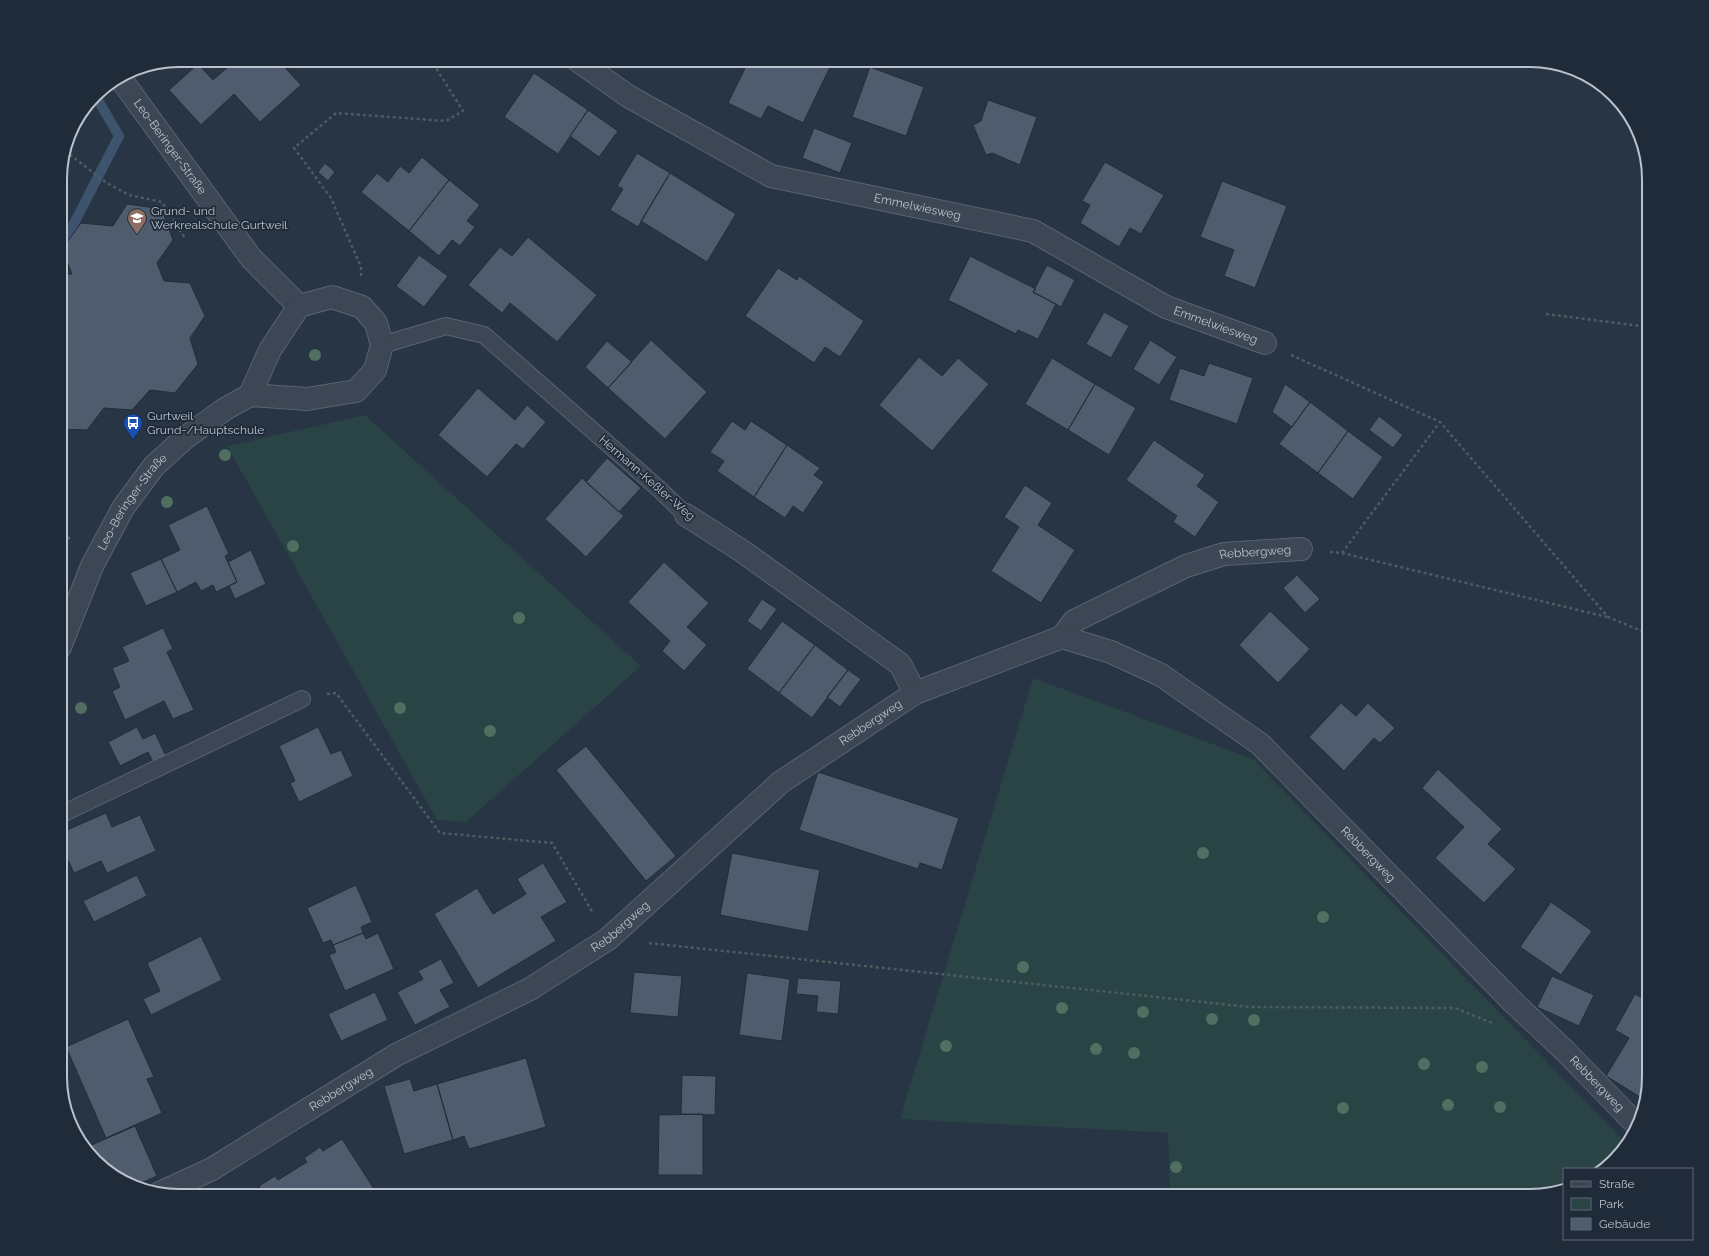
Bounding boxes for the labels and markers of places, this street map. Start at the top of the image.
place label: Grund- und Werkrealschule Gurtweil [151,204,288,232]
school or university icon: Grund- und Werkrealschule Gurtweil [126,207,148,235]
place label: Gurtweil Grund-/Hauptschule [147,409,264,437]
bus stop icon: Gurtweil Grund-/Hauptschule [122,412,144,440]

